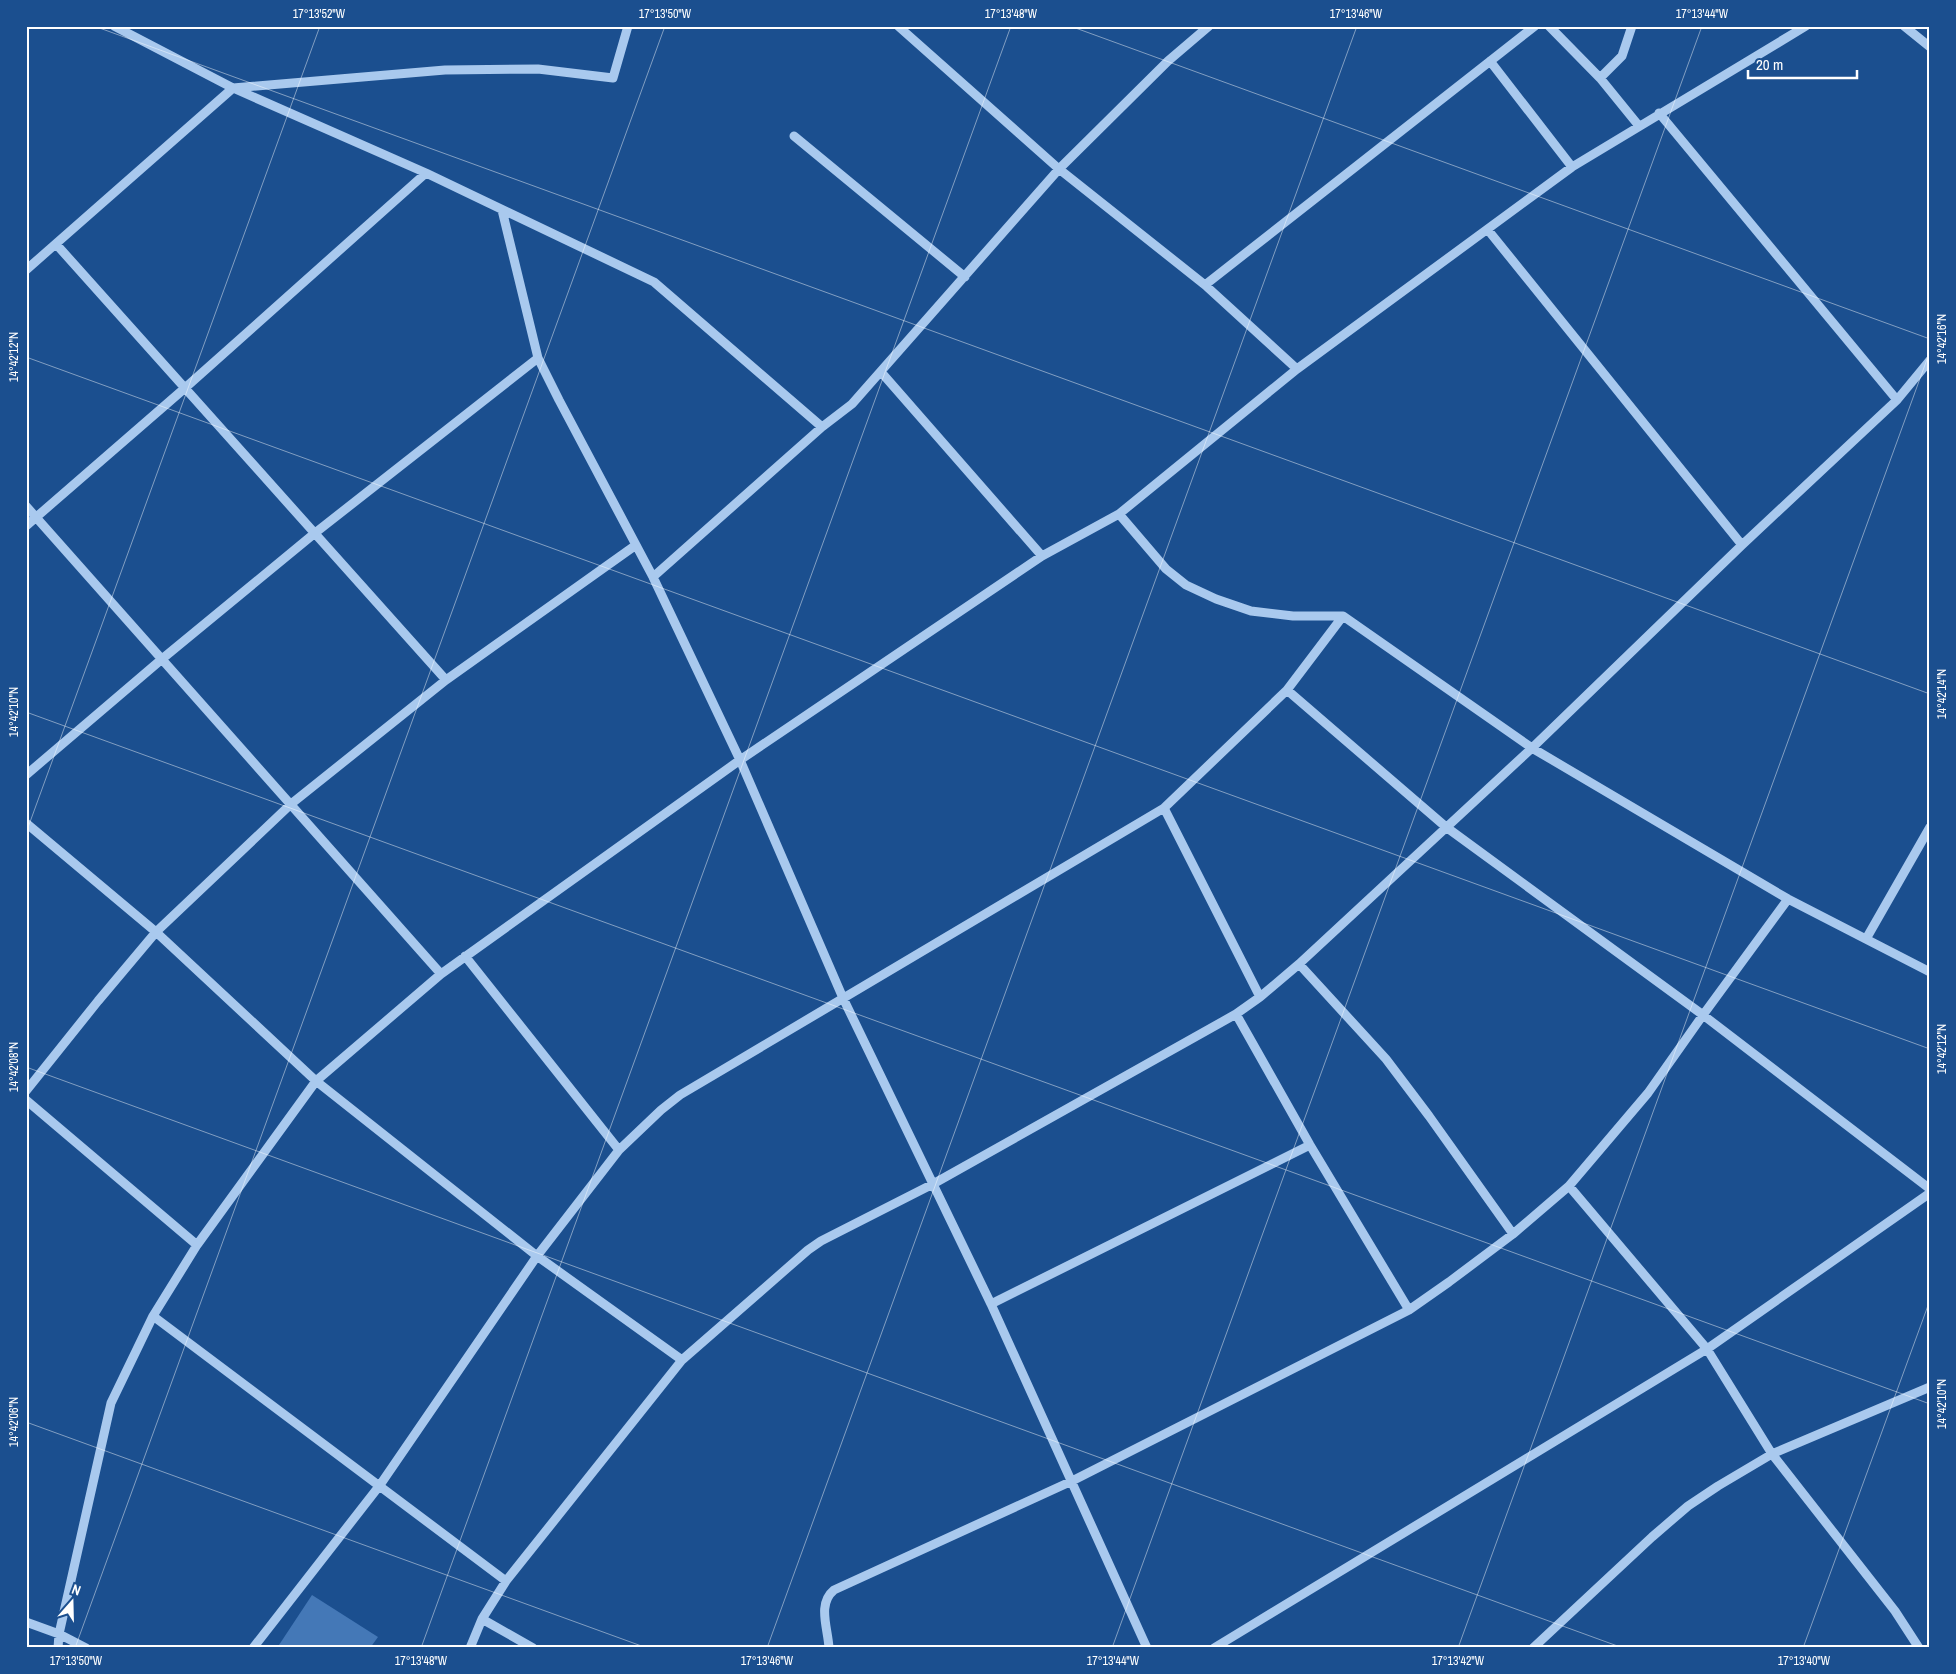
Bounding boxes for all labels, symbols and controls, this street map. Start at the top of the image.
text: 17°13'52"W [293,6,346,22]
text: 17°13'50"W [639,6,692,22]
text: 17°13'48"W [985,6,1038,22]
text: 17°13'46"W [1330,6,1383,22]
text: 17°13'44"W [1676,6,1729,22]
scale bar [1748,48,1857,80]
text: 20 m [1756,54,1783,75]
text: 14°42'16"N [1934,314,1950,364]
text: 14°42'12"N [6,332,22,382]
text: 14°42'14"N [1934,669,1950,719]
text: 14°42'10"N [6,687,22,737]
text: 14°42'12"N [1934,1024,1950,1074]
text: 14°42'08"N [6,1042,22,1092]
text: 14°42'10"N [1934,1379,1950,1429]
text: 14°42'06"N [6,1397,22,1447]
north arrow [48,1576,98,1626]
text: N [69,1580,83,1600]
text: 17°13'50"W [50,1653,103,1669]
text: 17°13'48"W [395,1653,448,1669]
text: 17°13'46"W [741,1653,794,1669]
text: 17°13'44"W [1087,1653,1140,1669]
text: 17°13'42"W [1432,1653,1485,1669]
text: 17°13'40"W [1778,1653,1831,1669]

